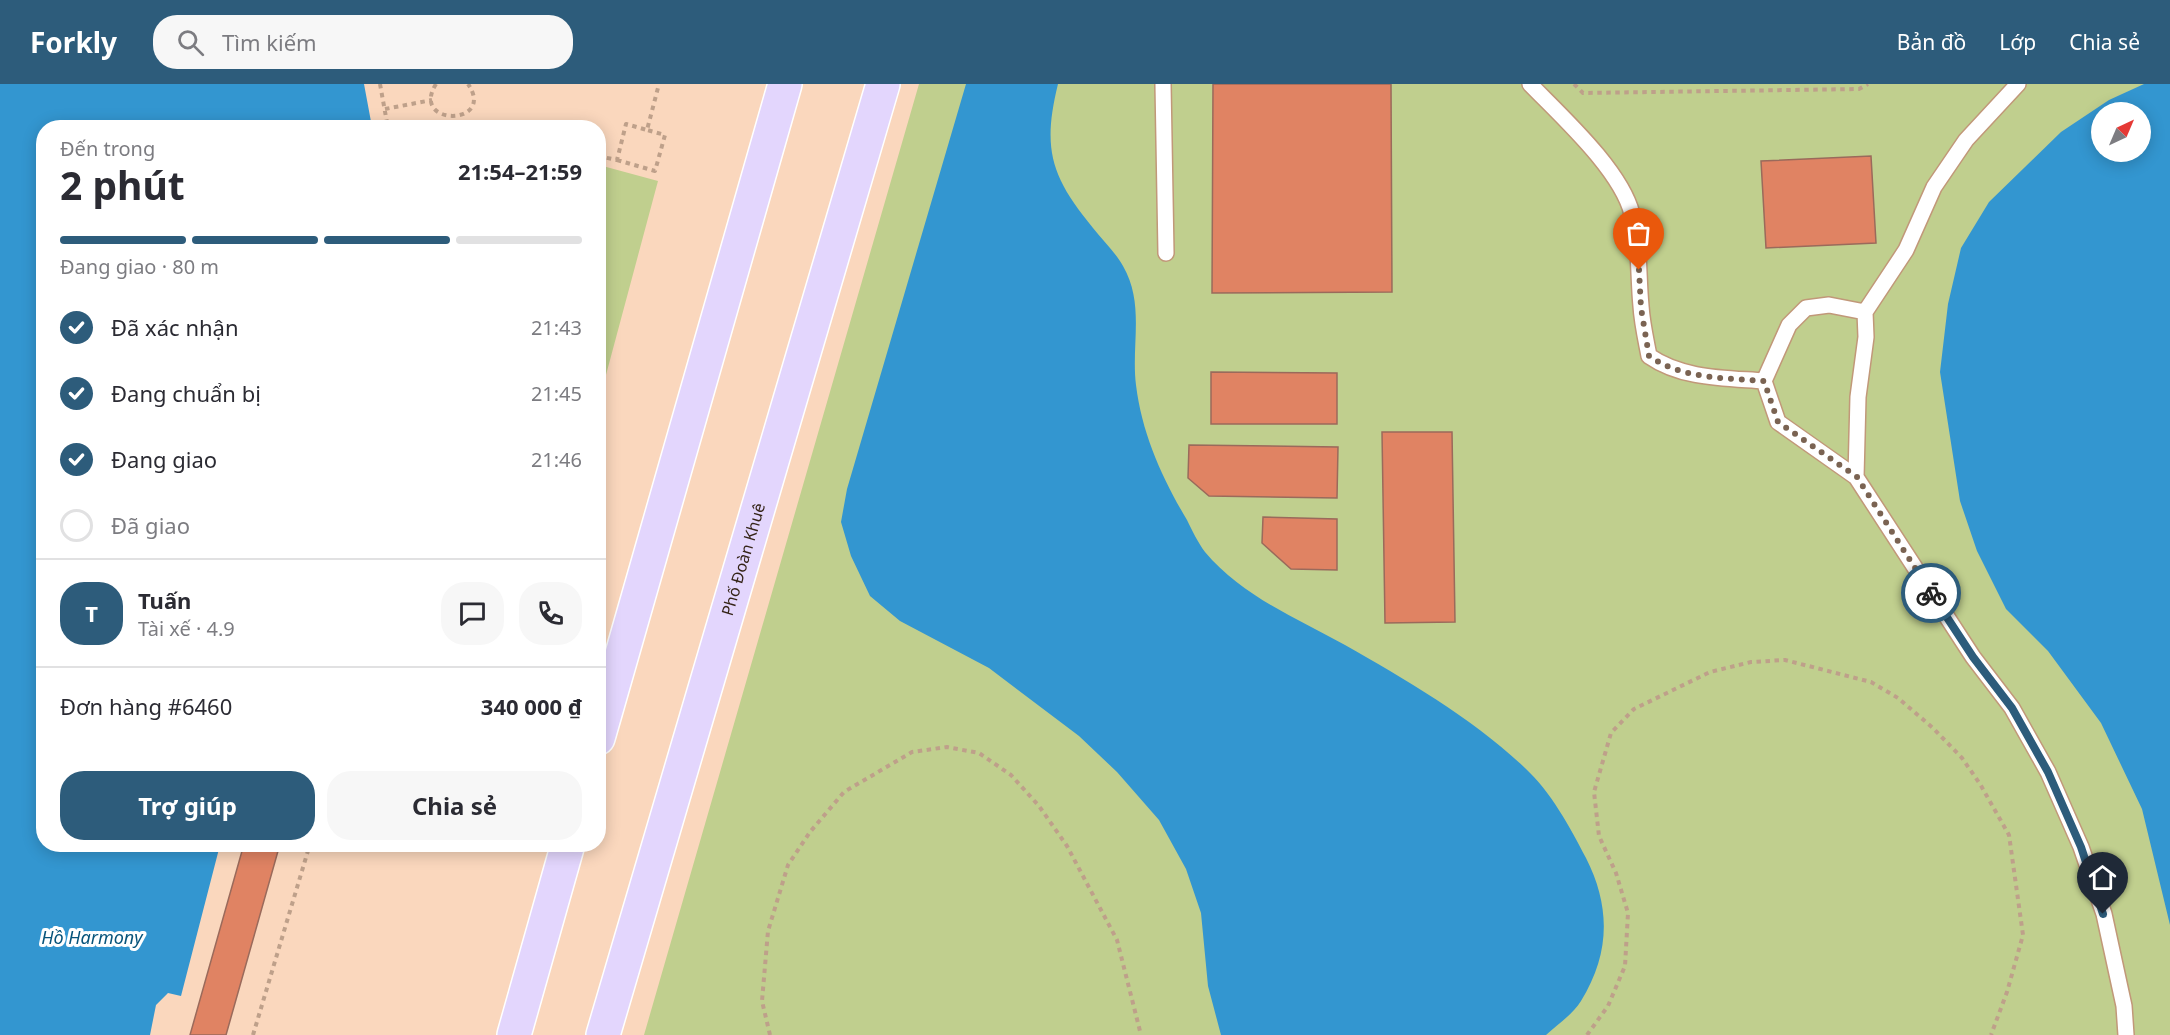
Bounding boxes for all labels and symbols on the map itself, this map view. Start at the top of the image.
north arrow [2091,102,2151,162]
pin [1613,208,1664,270]
street label: Phố Đoàn Khuê [716,500,770,618]
courier [1901,563,1961,623]
pin [2077,852,2128,914]
water label: Hồ Harmony [41,925,144,949]

